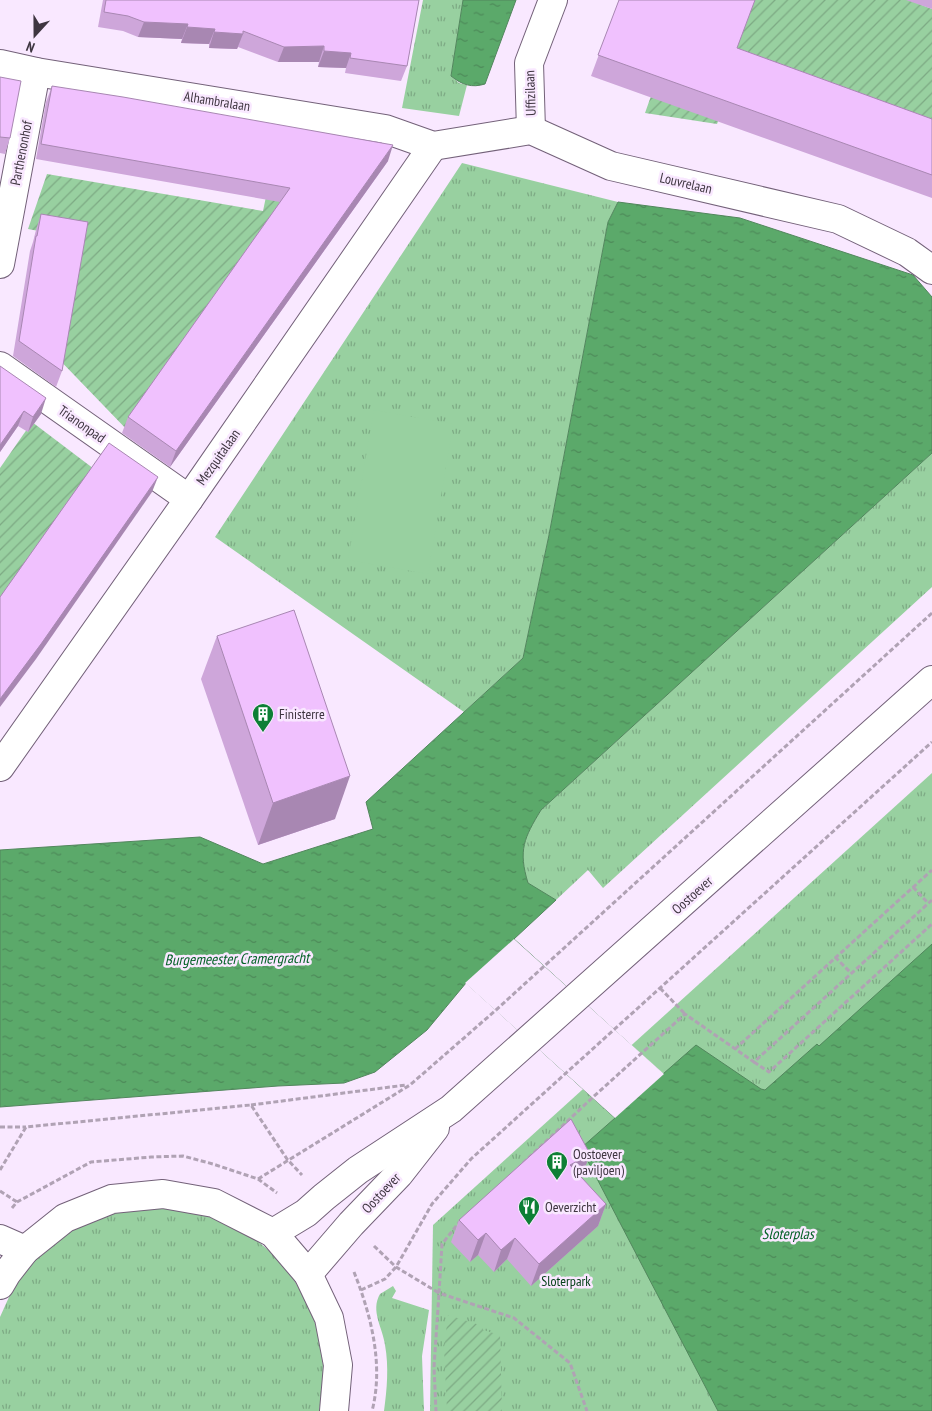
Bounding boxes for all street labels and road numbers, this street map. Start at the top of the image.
street label: Uffizilaan [520,70,540,116]
street label: Alhambralaan [183,87,251,115]
street label: Parthenonhof [6,119,36,187]
street label: Louvrelaan [658,168,714,198]
street label: Trianonpad [55,401,109,447]
street label: Mezquitalaan [192,425,244,489]
street label: Oostoever [668,872,716,918]
street label: Oostoever [358,1169,404,1217]

